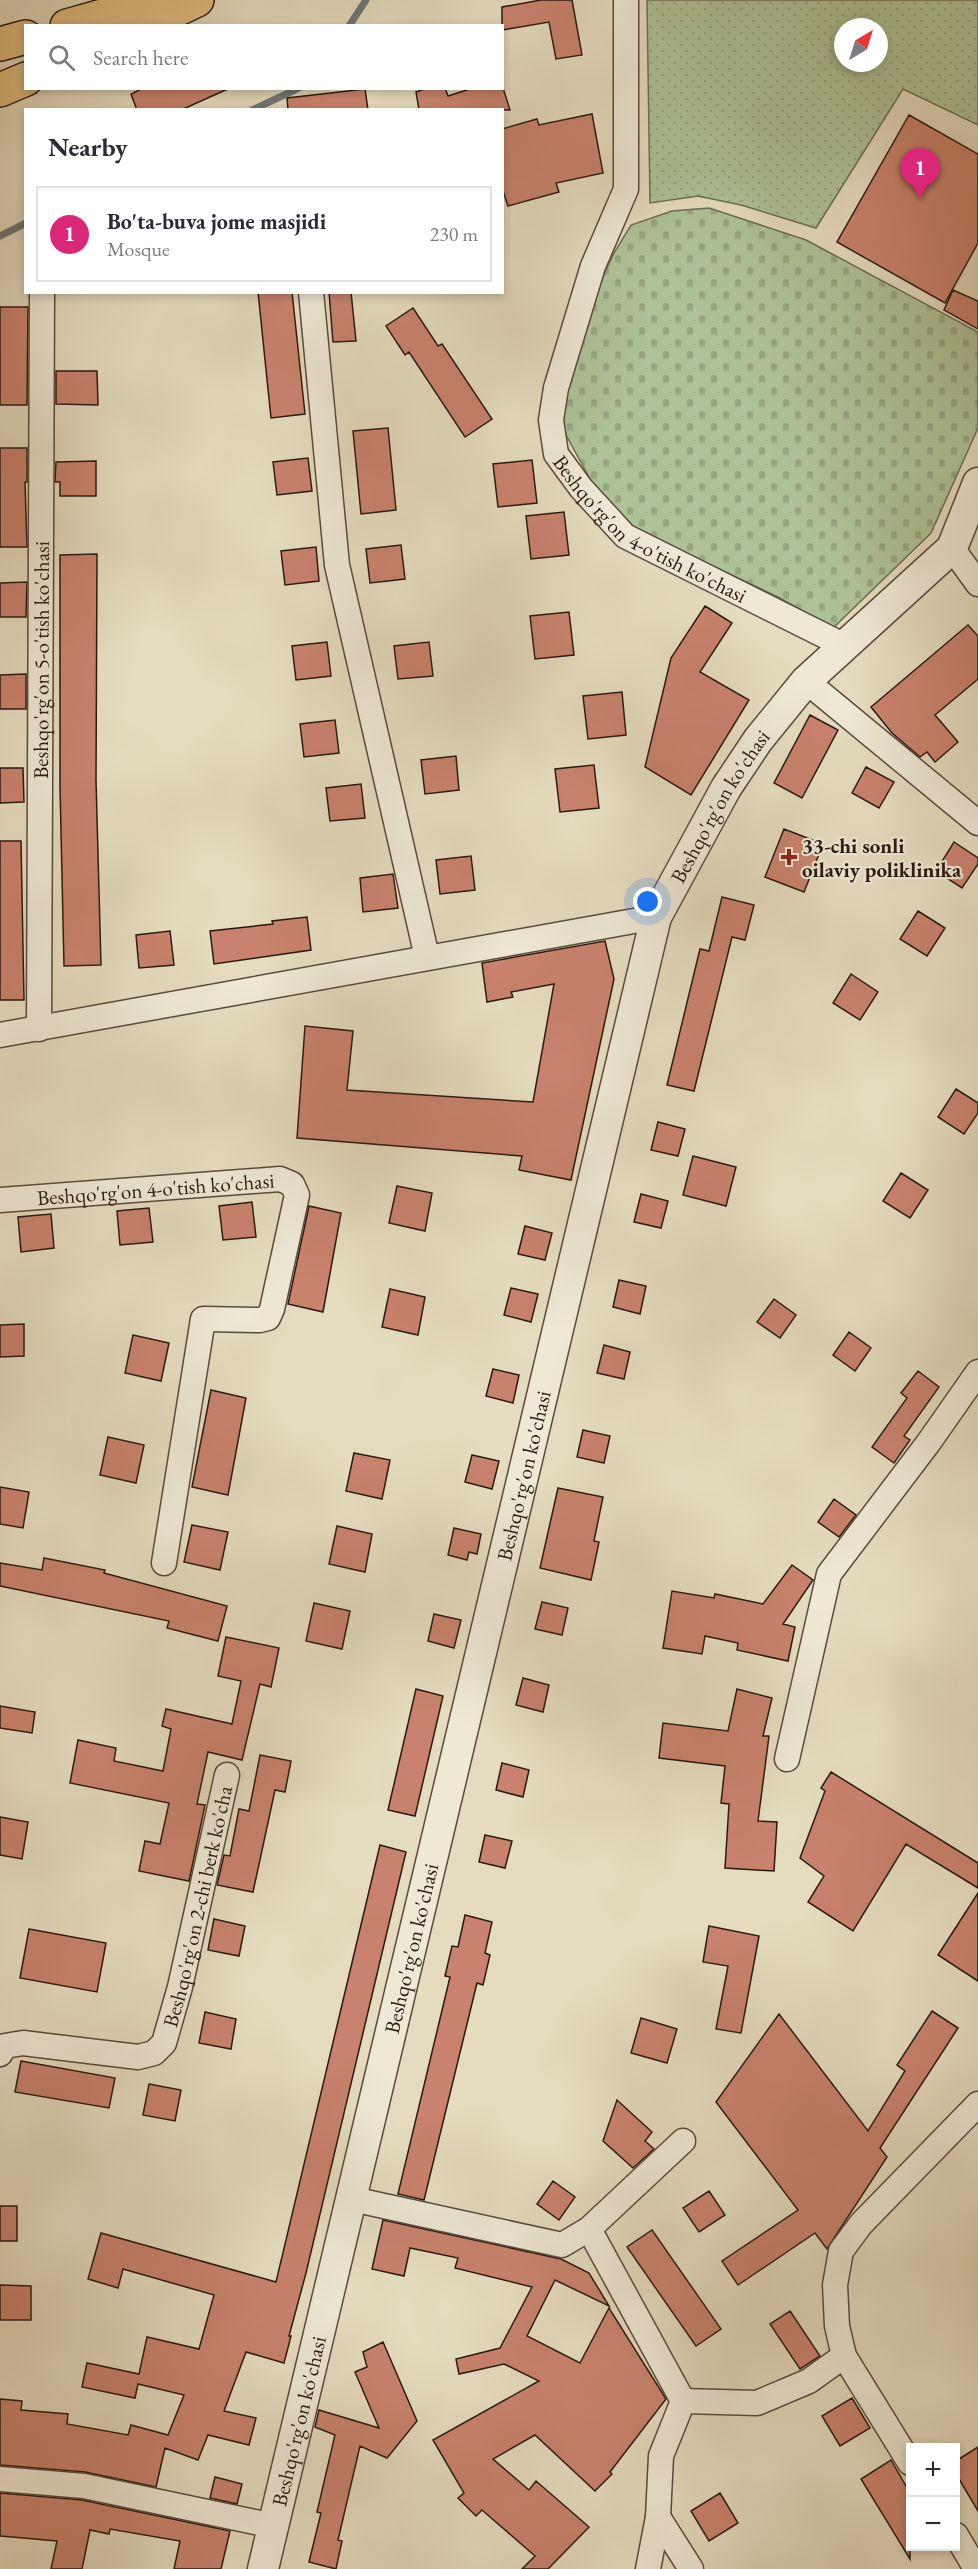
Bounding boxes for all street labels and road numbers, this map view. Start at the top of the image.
street label: Beshqo'rg'on 4-o'tish ko'chasi [547,449,752,608]
street label: Beshqo'rg'on 5-o'tish ko'chasi [27,541,54,779]
street label: Beshqo'rg'on ko'chasi [664,723,775,887]
street label: Beshqo'rg'on 4-o'tish ko'chasi [36,1166,275,1211]
street label: Beshqo'rg'on ko'chasi [490,1388,556,1563]
street label: Beshqo'rg'on 2-chi berk ko'cha [156,1782,238,2030]
street label: Beshqo'rg'on ko'chasi [377,1861,444,2036]
street label: Beshqo'rg'on ko'chasi [265,2333,331,2509]

